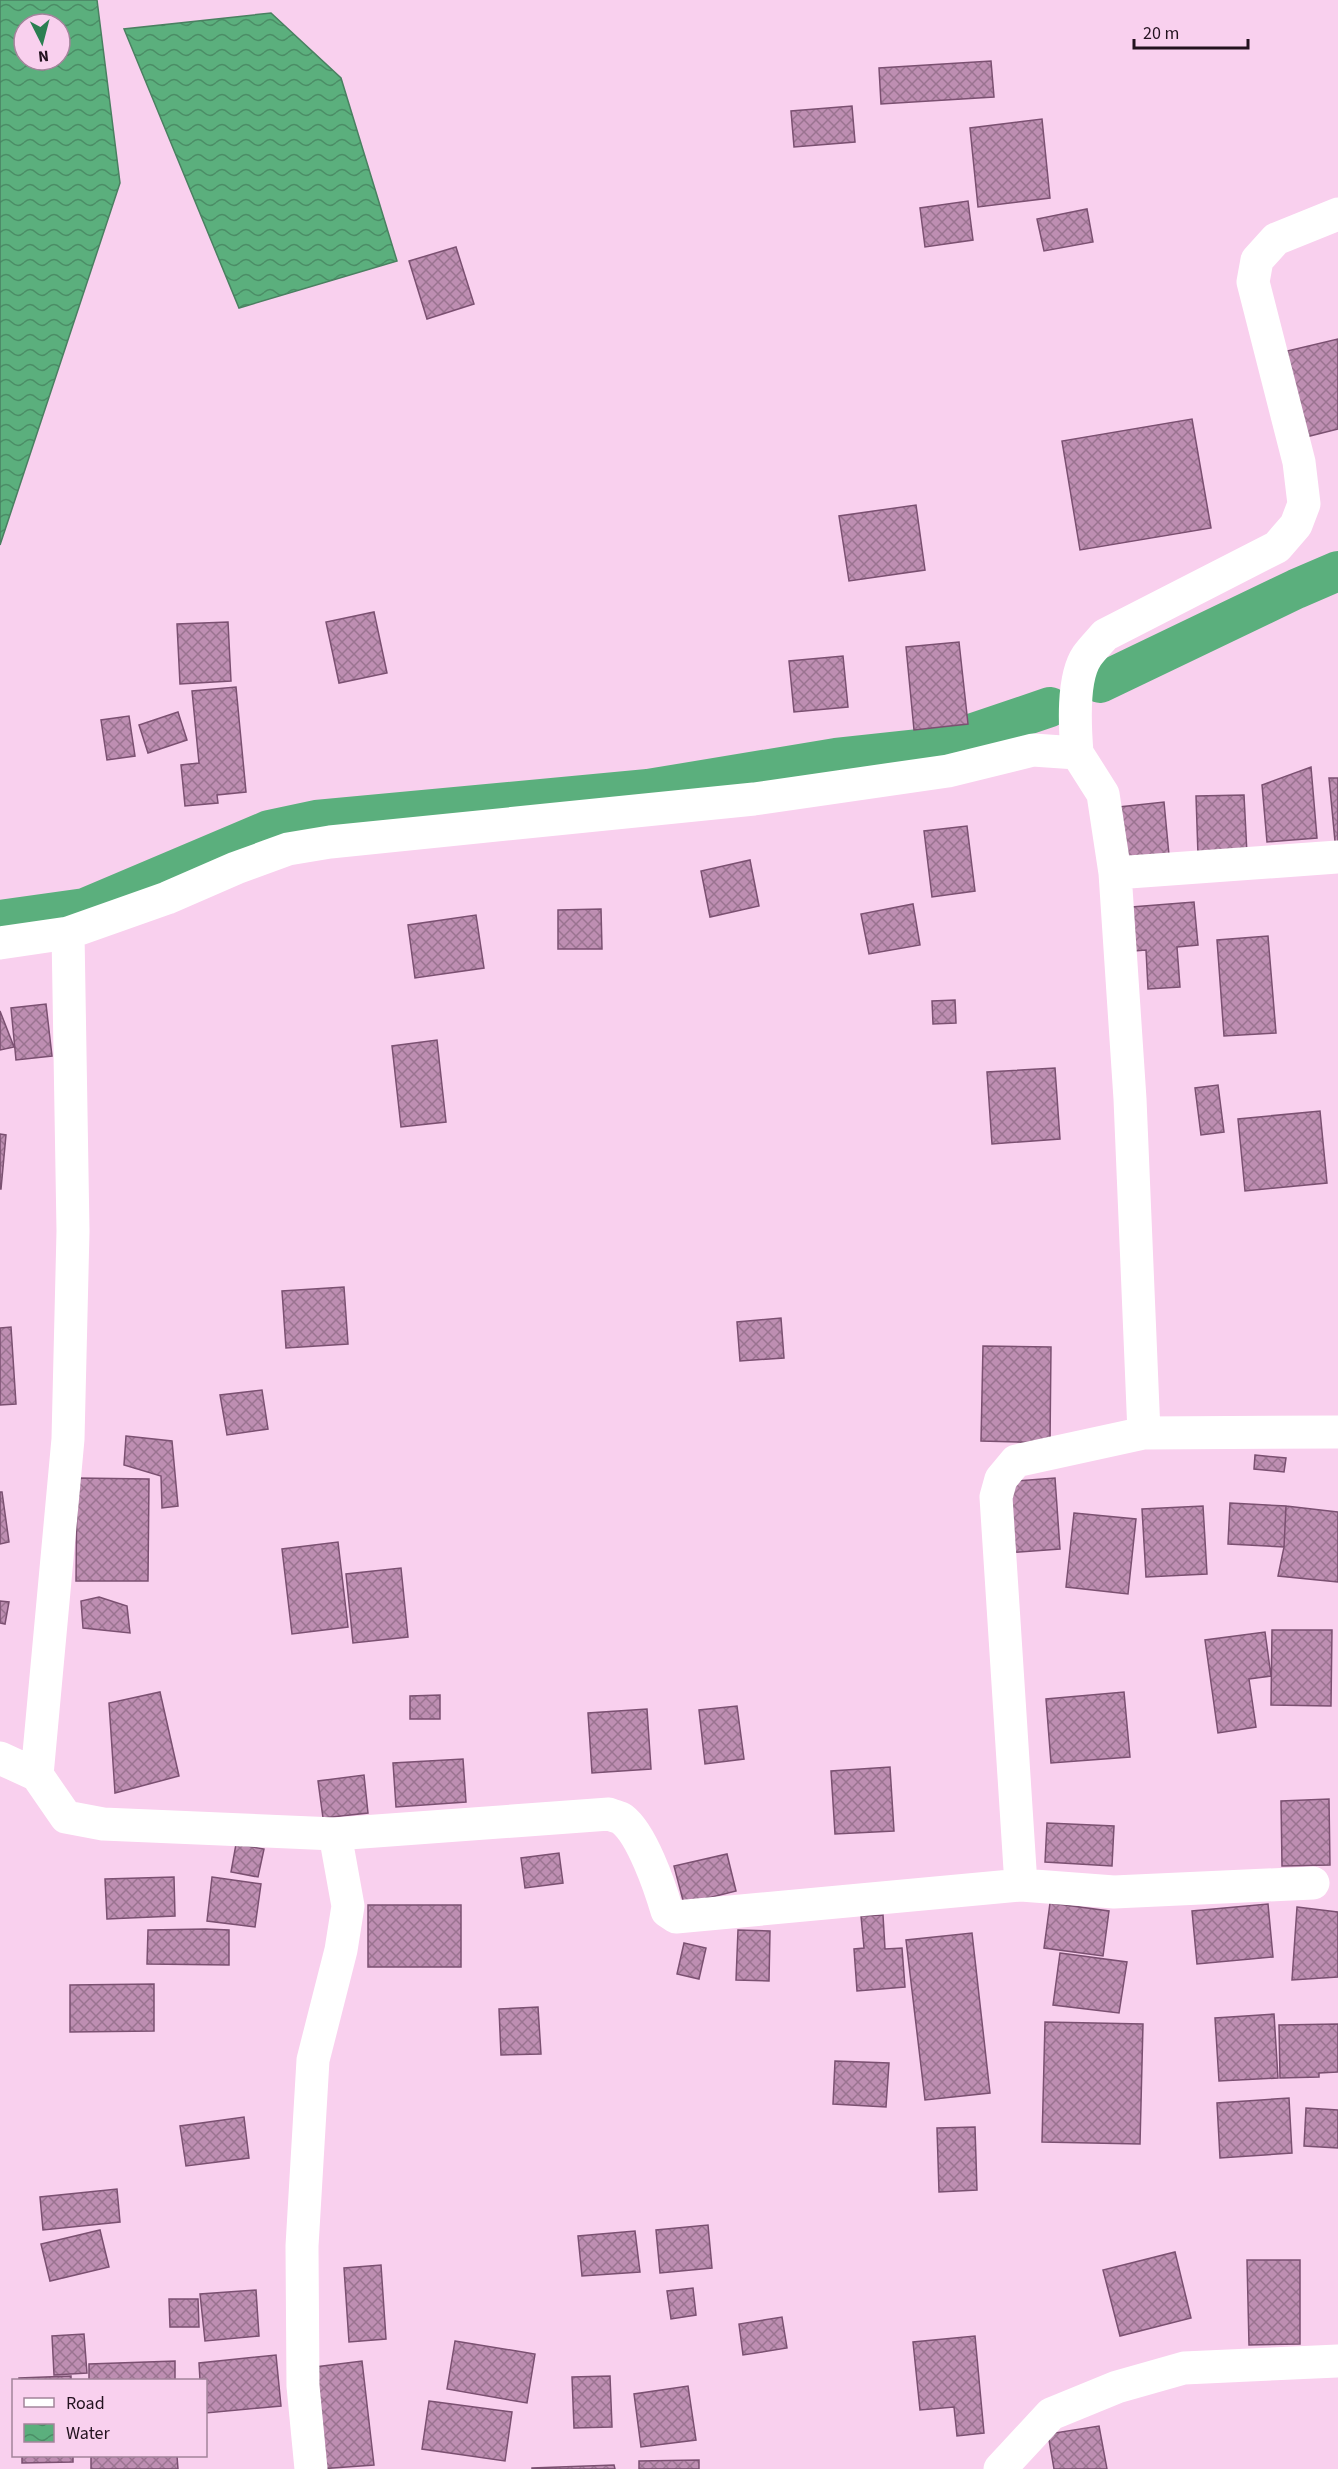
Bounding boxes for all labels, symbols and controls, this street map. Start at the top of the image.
north arrow [12,12,72,72]
scale bar [1134,12,1248,50]
text: 20 m [1143,21,1179,46]
text: N [37,44,50,67]
legend [12,2379,207,2457]
text: Road [66,2391,105,2416]
text: Water [66,2421,110,2446]

